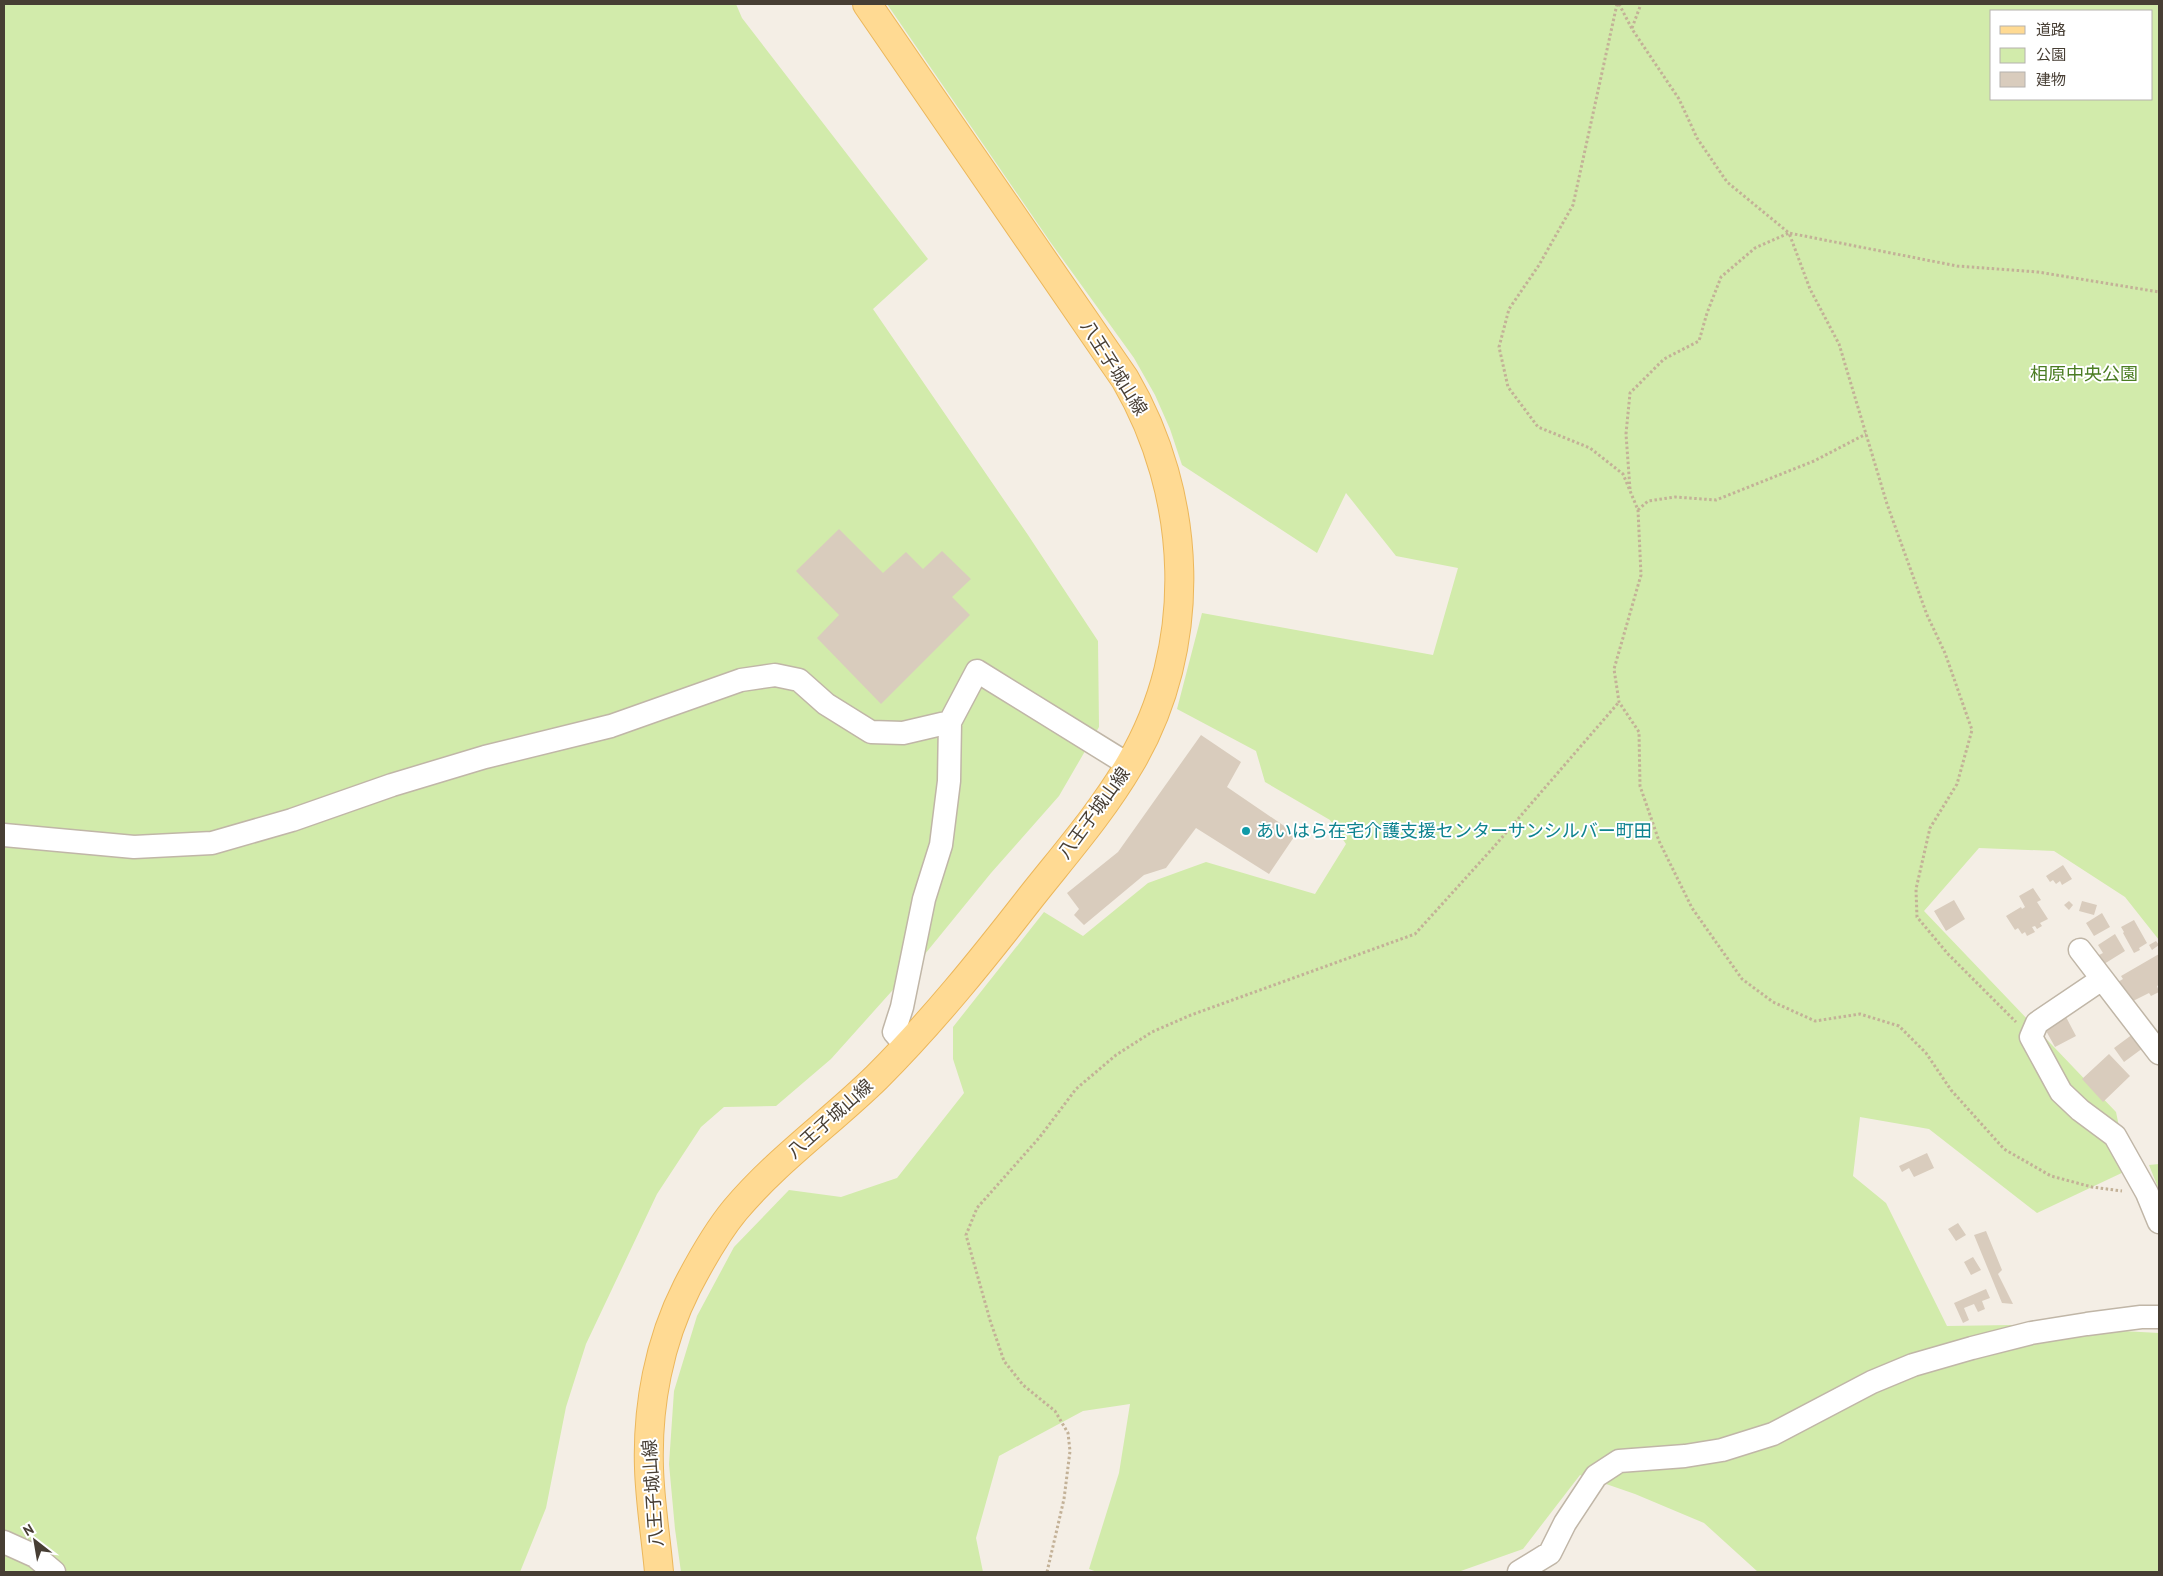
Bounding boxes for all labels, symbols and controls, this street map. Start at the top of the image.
legend [1990,10,2153,100]
text: 道路 [2036,20,2066,39]
text: 公園 [2036,45,2066,64]
text: 建物 [2036,70,2066,89]
street label: 八王子城山線 [1076,316,1153,420]
park label: 相原中央公園 [2030,362,2138,385]
street label: 八王子城山線 [1053,762,1135,863]
place label: あいはら在宅介護支援センターサンシルバー町田 [1256,819,1652,842]
marker: あいはら在宅介護支援センターサンシルバー町田 [1240,825,1252,837]
street label: 八王子城山線 [782,1074,877,1163]
street label: 八王子城山線 [637,1438,668,1548]
north arrow [10,1516,60,1566]
text: N [20,1520,37,1540]

